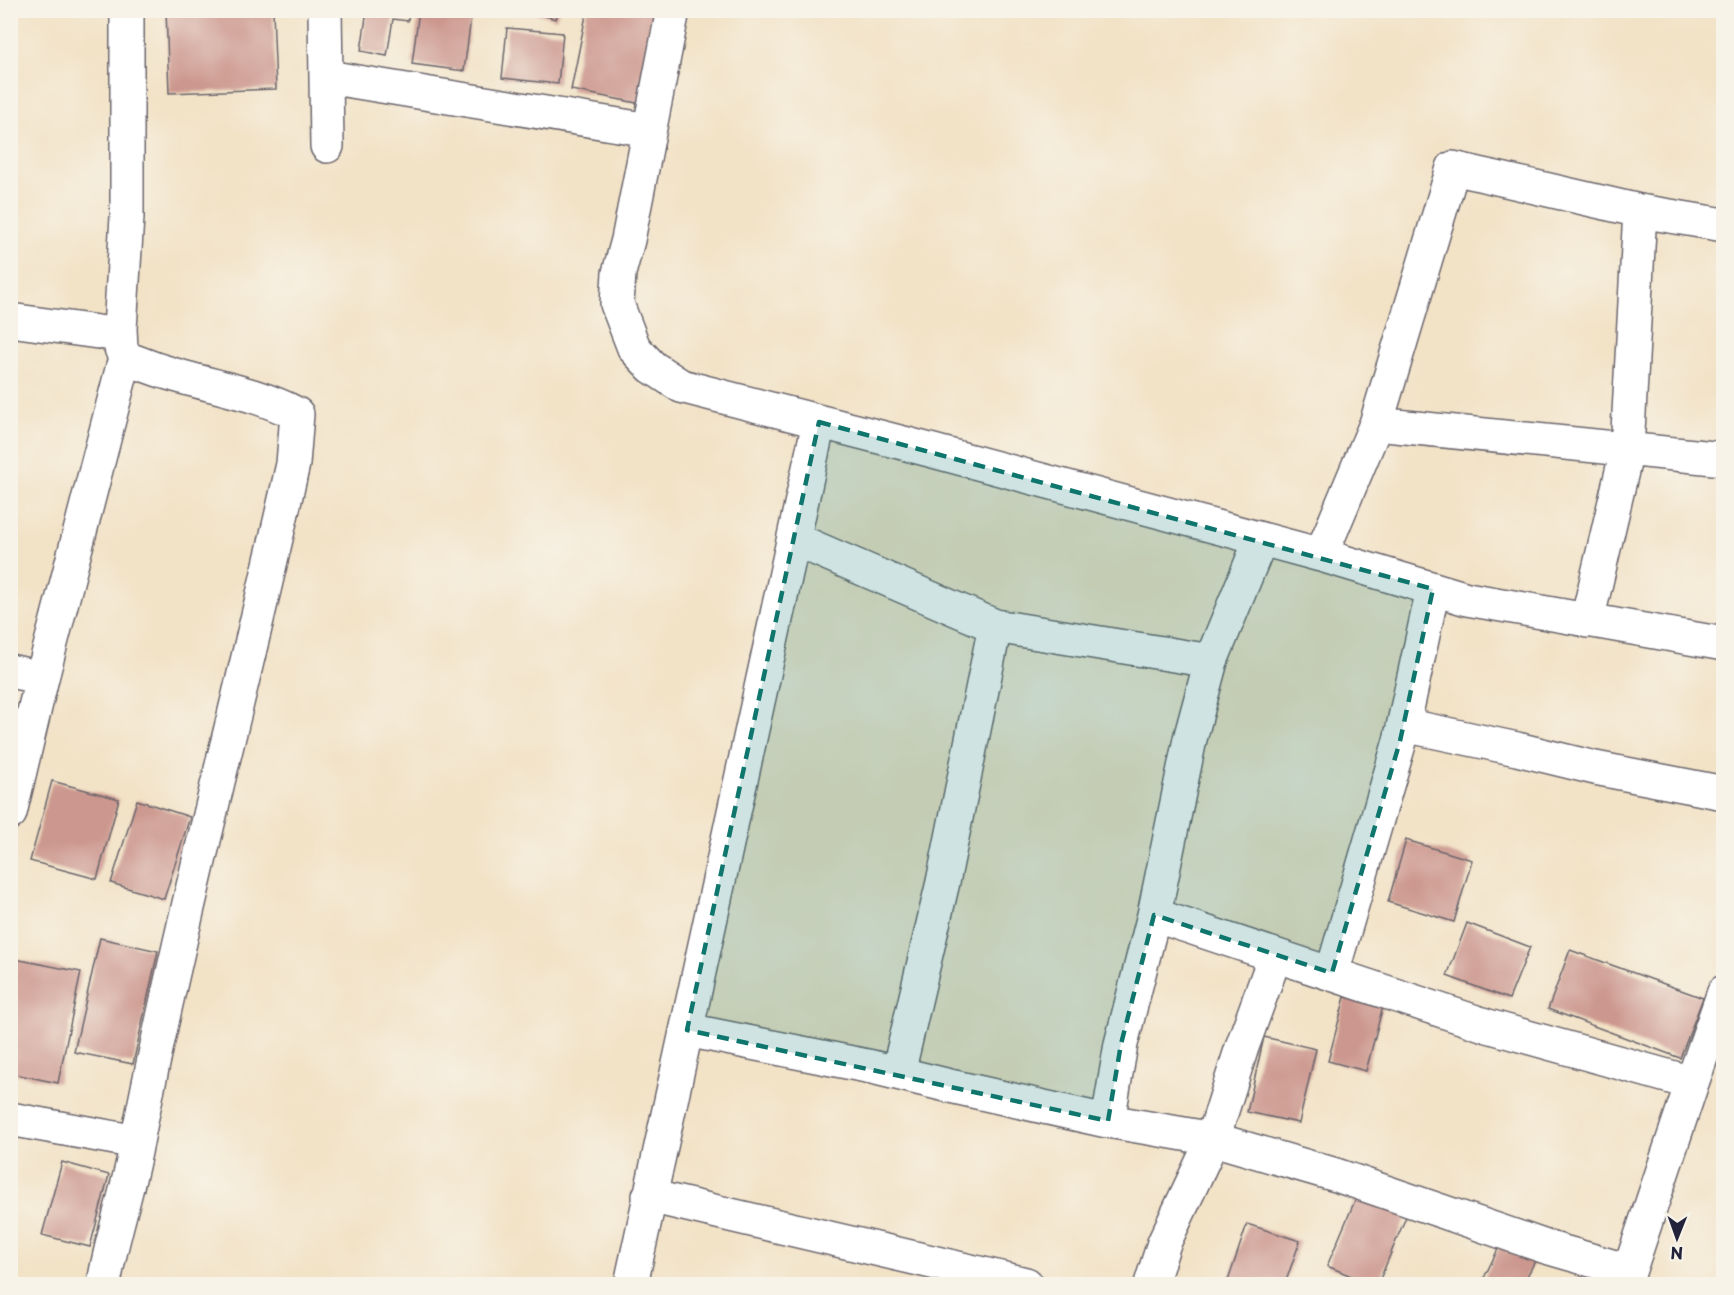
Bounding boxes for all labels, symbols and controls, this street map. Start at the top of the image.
north arrow [1647,1208,1707,1268]
text: N [1670,1242,1683,1266]

